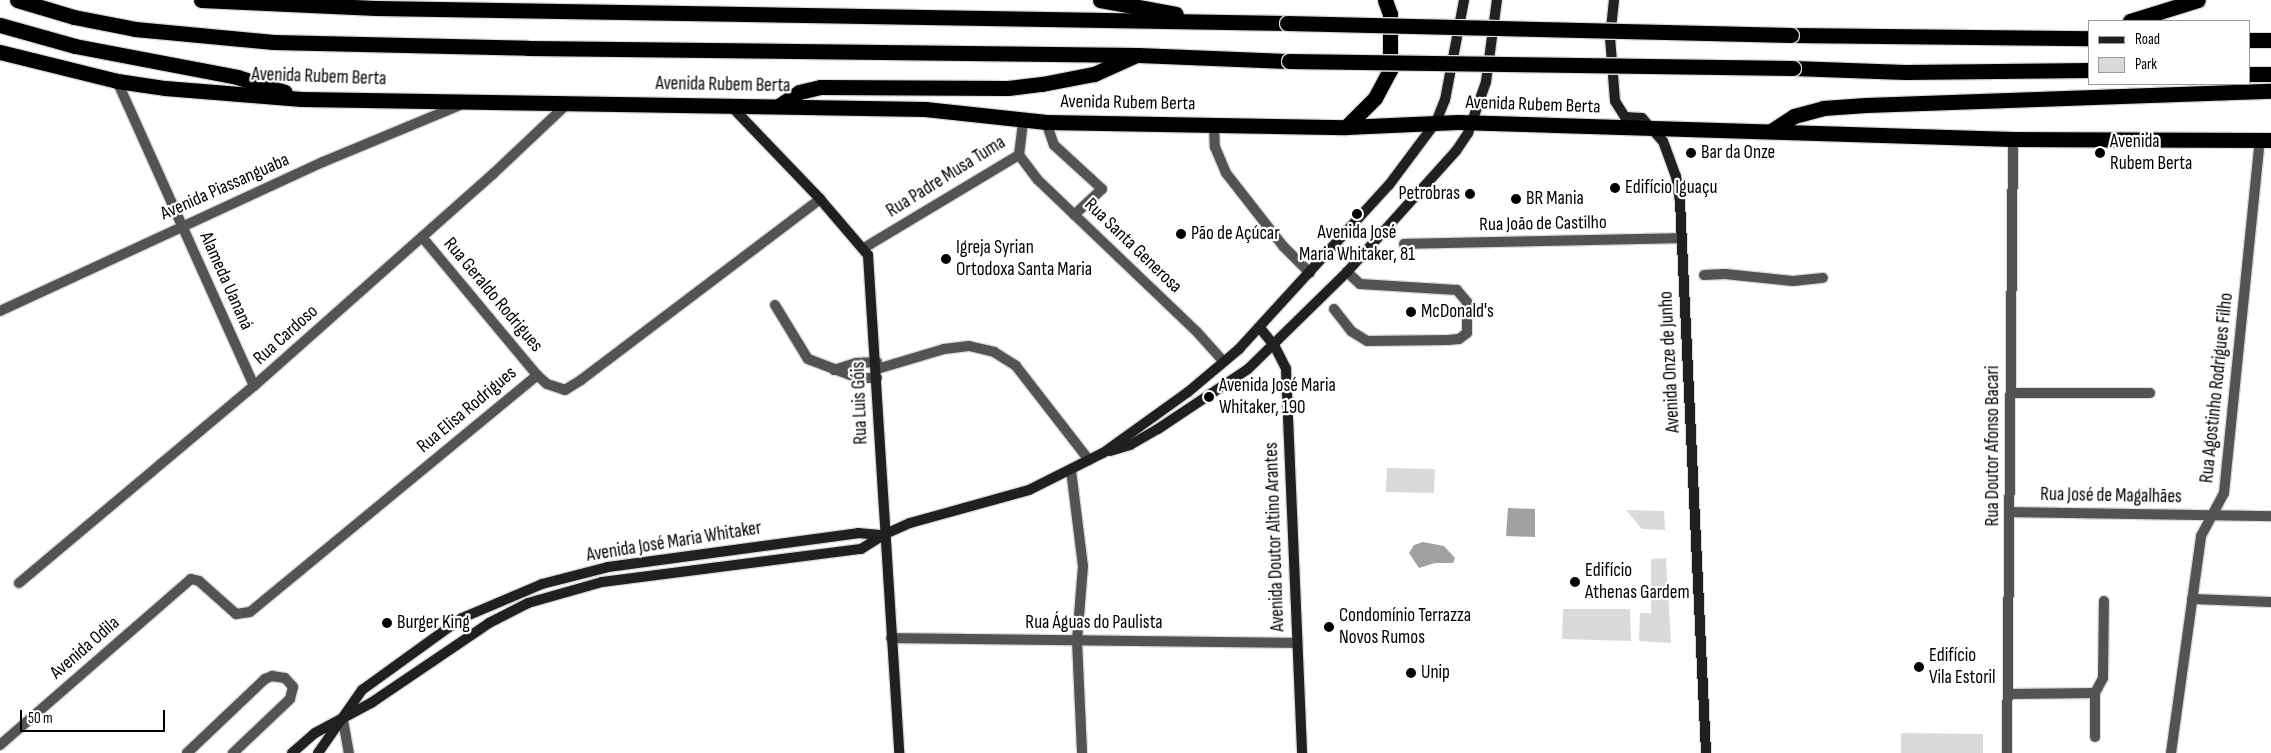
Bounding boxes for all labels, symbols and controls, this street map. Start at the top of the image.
legend [2088,20,2251,85]
text: Road [2135,30,2160,49]
text: Park [2135,55,2157,74]
street label: Avenida Rubem Berta [251,63,387,91]
street label: Avenida Rubem Berta [655,72,791,98]
street label: Avenida Rubem Berta [1060,90,1196,116]
street label: Avenida Rubem Berta [1465,91,1601,119]
street label: Rua Padre Musa Tuma [882,131,1010,223]
place label: Avenida Rubem Berta [2110,131,2192,175]
place label: Bar da Onze [1701,142,1775,164]
marker: Bar da Onze [1685,147,1697,159]
marker: Avenida Rubem Berta [2094,147,2106,159]
street label: Avenida Piassanguaba [157,148,293,226]
place label: Edifício Iguaçu [1625,177,1717,199]
marker: Edifício Iguaçu [1609,182,1621,194]
place label: Petrobras [1398,183,1460,205]
marker: Petrobras [1464,188,1476,200]
place label: BR Mania [1526,188,1584,210]
marker: BR Mania [1510,193,1522,205]
street label: Rua Santa Generosa [1079,194,1187,298]
marker: Avenida José Maria Whitaker, 81 [1351,208,1363,220]
street label: Rua João de Castilho [1479,211,1607,237]
place label: Avenida José Maria Whitaker, 81 [1299,222,1415,266]
place label: Pão de Açúcar [1191,223,1280,245]
street label: Alameda Uananá [194,228,258,334]
marker: Pão de Açúcar [1175,228,1187,240]
street label: Rua Geraldo Rodrigues [439,233,547,357]
place label: Igreja Syrian Ortodoxa Santa Maria [956,237,1092,281]
marker: Igreja Syrian Ortodoxa Santa Maria [940,253,952,265]
street label: Avenida Onze de Junho [1655,291,1685,433]
street label: Rua Agostinho Rodrigues Filho [2196,292,2238,484]
street label: Rua Cardoso [249,300,323,370]
place label: McDonald's [1421,301,1494,323]
marker: McDonald's [1405,306,1417,318]
street label: Rua Luis Góis [847,361,873,445]
street label: Rua Elisa Rodrigues [413,362,521,458]
street label: Rua Doutor Afonso Bacari [1982,366,2004,526]
place label: Avenida José Maria Whitaker, 190 [1219,375,1336,419]
marker: Avenida José Maria Whitaker, 190 [1203,391,1215,403]
street label: Avenida Doutor Altino Arantes [1260,442,1290,632]
street label: Rua José de Magalhães [2040,483,2182,509]
street label: Avenida José Maria Whitaker [585,517,763,567]
place label: Edifício Athenas Gardem [1585,560,1690,604]
marker: Edifício Athenas Gardem [1569,576,1581,588]
place label: Condomínio Terrazza Novos Rumos [1339,605,1471,649]
street label: Avenida Odila [46,612,124,684]
place label: Burger King [397,612,470,634]
street label: Rua Águas do Paulista [1025,612,1163,634]
marker: Burger King [381,617,393,629]
marker: Condomínio Terrazza Novos Rumos [1323,621,1335,633]
place label: Edifício Vila Estoril [1929,645,1996,689]
marker: Edifício Vila Estoril [1913,661,1925,673]
place label: Unip [1421,662,1450,684]
marker: Unip [1405,667,1417,679]
scale bar [22,700,168,732]
text: 50 m [28,709,53,728]

